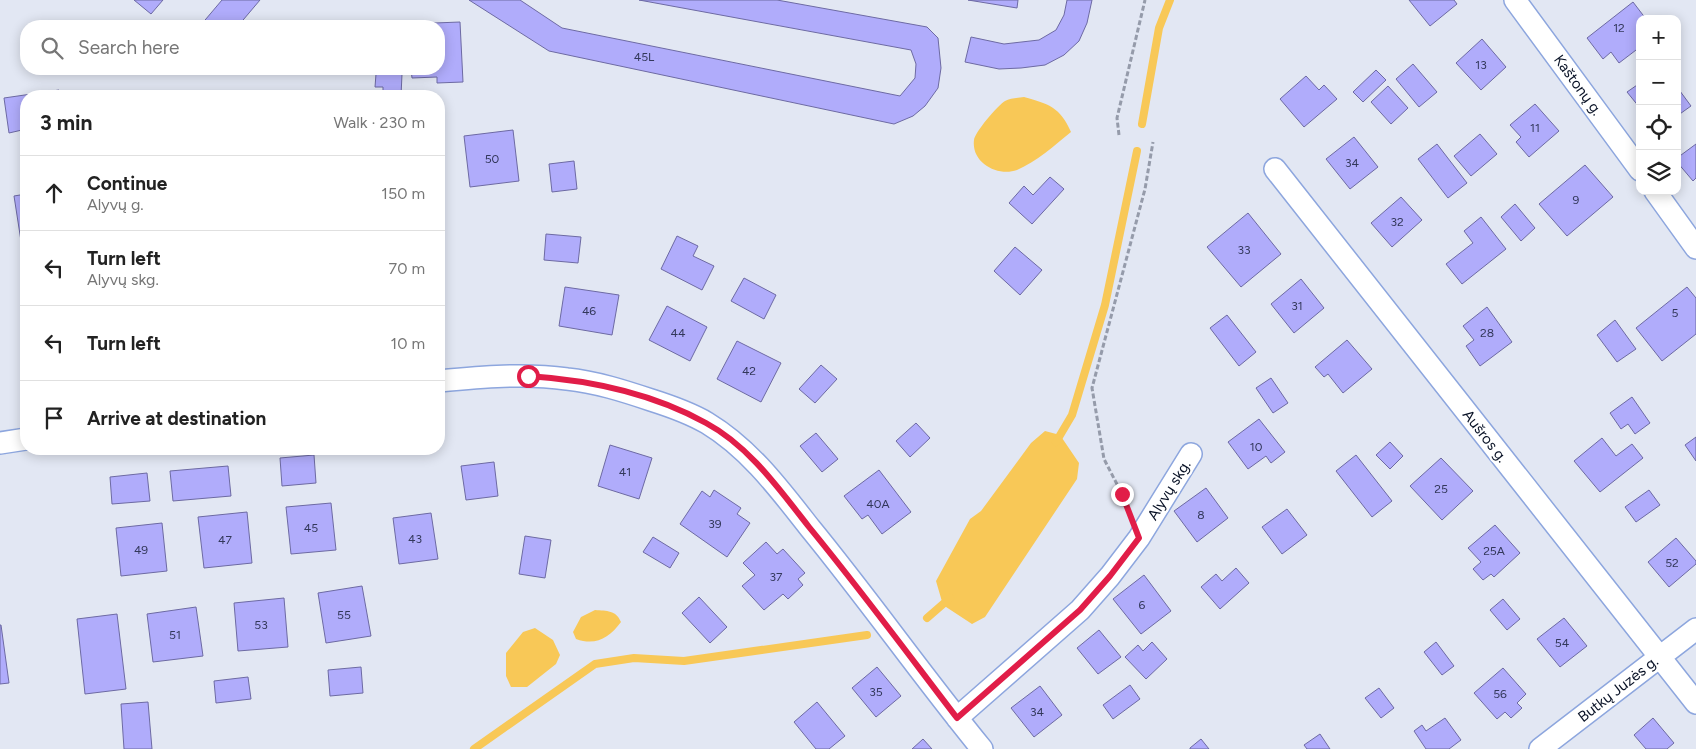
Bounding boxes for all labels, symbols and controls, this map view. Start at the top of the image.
map controls [1636,15,1681,195]
button: + [1636,15,1681,60]
search box [20,20,445,75]
house number: 12 [1613,21,1625,35]
icon: search [38,34,66,62]
text: Search here [78,36,180,59]
house number: 45L [634,50,655,64]
street label: Kaštonų g. [1550,51,1606,119]
house number: 13 [1475,58,1487,72]
button: − [1636,60,1681,105]
button: locate [1636,105,1681,150]
text: 3 min [40,110,92,135]
text: Walk · 230 m [333,113,425,132]
house number: 11 [1530,121,1540,135]
button: layers [1636,150,1681,195]
house number: 50 [485,152,500,166]
house number: 34 [1345,156,1360,170]
text: Continue [87,172,167,195]
icon: ahead [40,179,68,207]
text: 150 m [381,184,425,203]
house number: 9 [1573,193,1580,207]
text: Alyvų g. [87,195,144,214]
house number: 32 [1390,215,1404,229]
house number: 33 [1237,243,1251,257]
text: Turn left [87,247,161,270]
icon: left [40,254,68,282]
text: 70 m [389,259,425,278]
text: Alyvų skg. [87,270,159,289]
house number: 31 [1291,299,1303,313]
house number: 46 [582,304,596,318]
house number: 5 [1672,306,1679,320]
house number: 44 [671,326,686,340]
house number: 28 [1480,326,1494,340]
icon: left [40,329,68,357]
text: Turn left [87,332,161,355]
text: 10 m [391,334,425,353]
house number: 42 [742,364,756,378]
route start [517,365,540,388]
icon: arrive [40,404,68,432]
street label: Aušros g. [1459,406,1511,466]
text: Arrive at destination [87,407,266,430]
house number: 10 [1250,440,1263,454]
street label: Alyvų skg. [1144,457,1194,523]
house number: 41 [619,465,631,479]
house number: 25 [1434,482,1448,496]
route end [1111,483,1134,506]
house number: 40A [866,497,890,511]
house number: 8 [1197,508,1205,522]
house number: 39 [708,517,722,531]
house number: 45 [304,521,318,535]
house number: 43 [408,532,422,546]
house number: 47 [218,533,232,547]
house number: 49 [134,543,148,557]
house number: 25A [1483,544,1505,558]
house number: 52 [1665,556,1679,570]
house number: 37 [770,570,783,584]
house number: 6 [1139,598,1146,612]
house number: 55 [337,608,351,622]
house number: 53 [254,618,268,632]
house number: 51 [169,628,181,642]
house number: 54 [1555,636,1570,650]
street label: Butkų Juzės g. [1574,652,1662,726]
house number: 35 [869,685,883,699]
house number: 56 [1493,687,1507,701]
house number: 34 [1030,705,1045,719]

